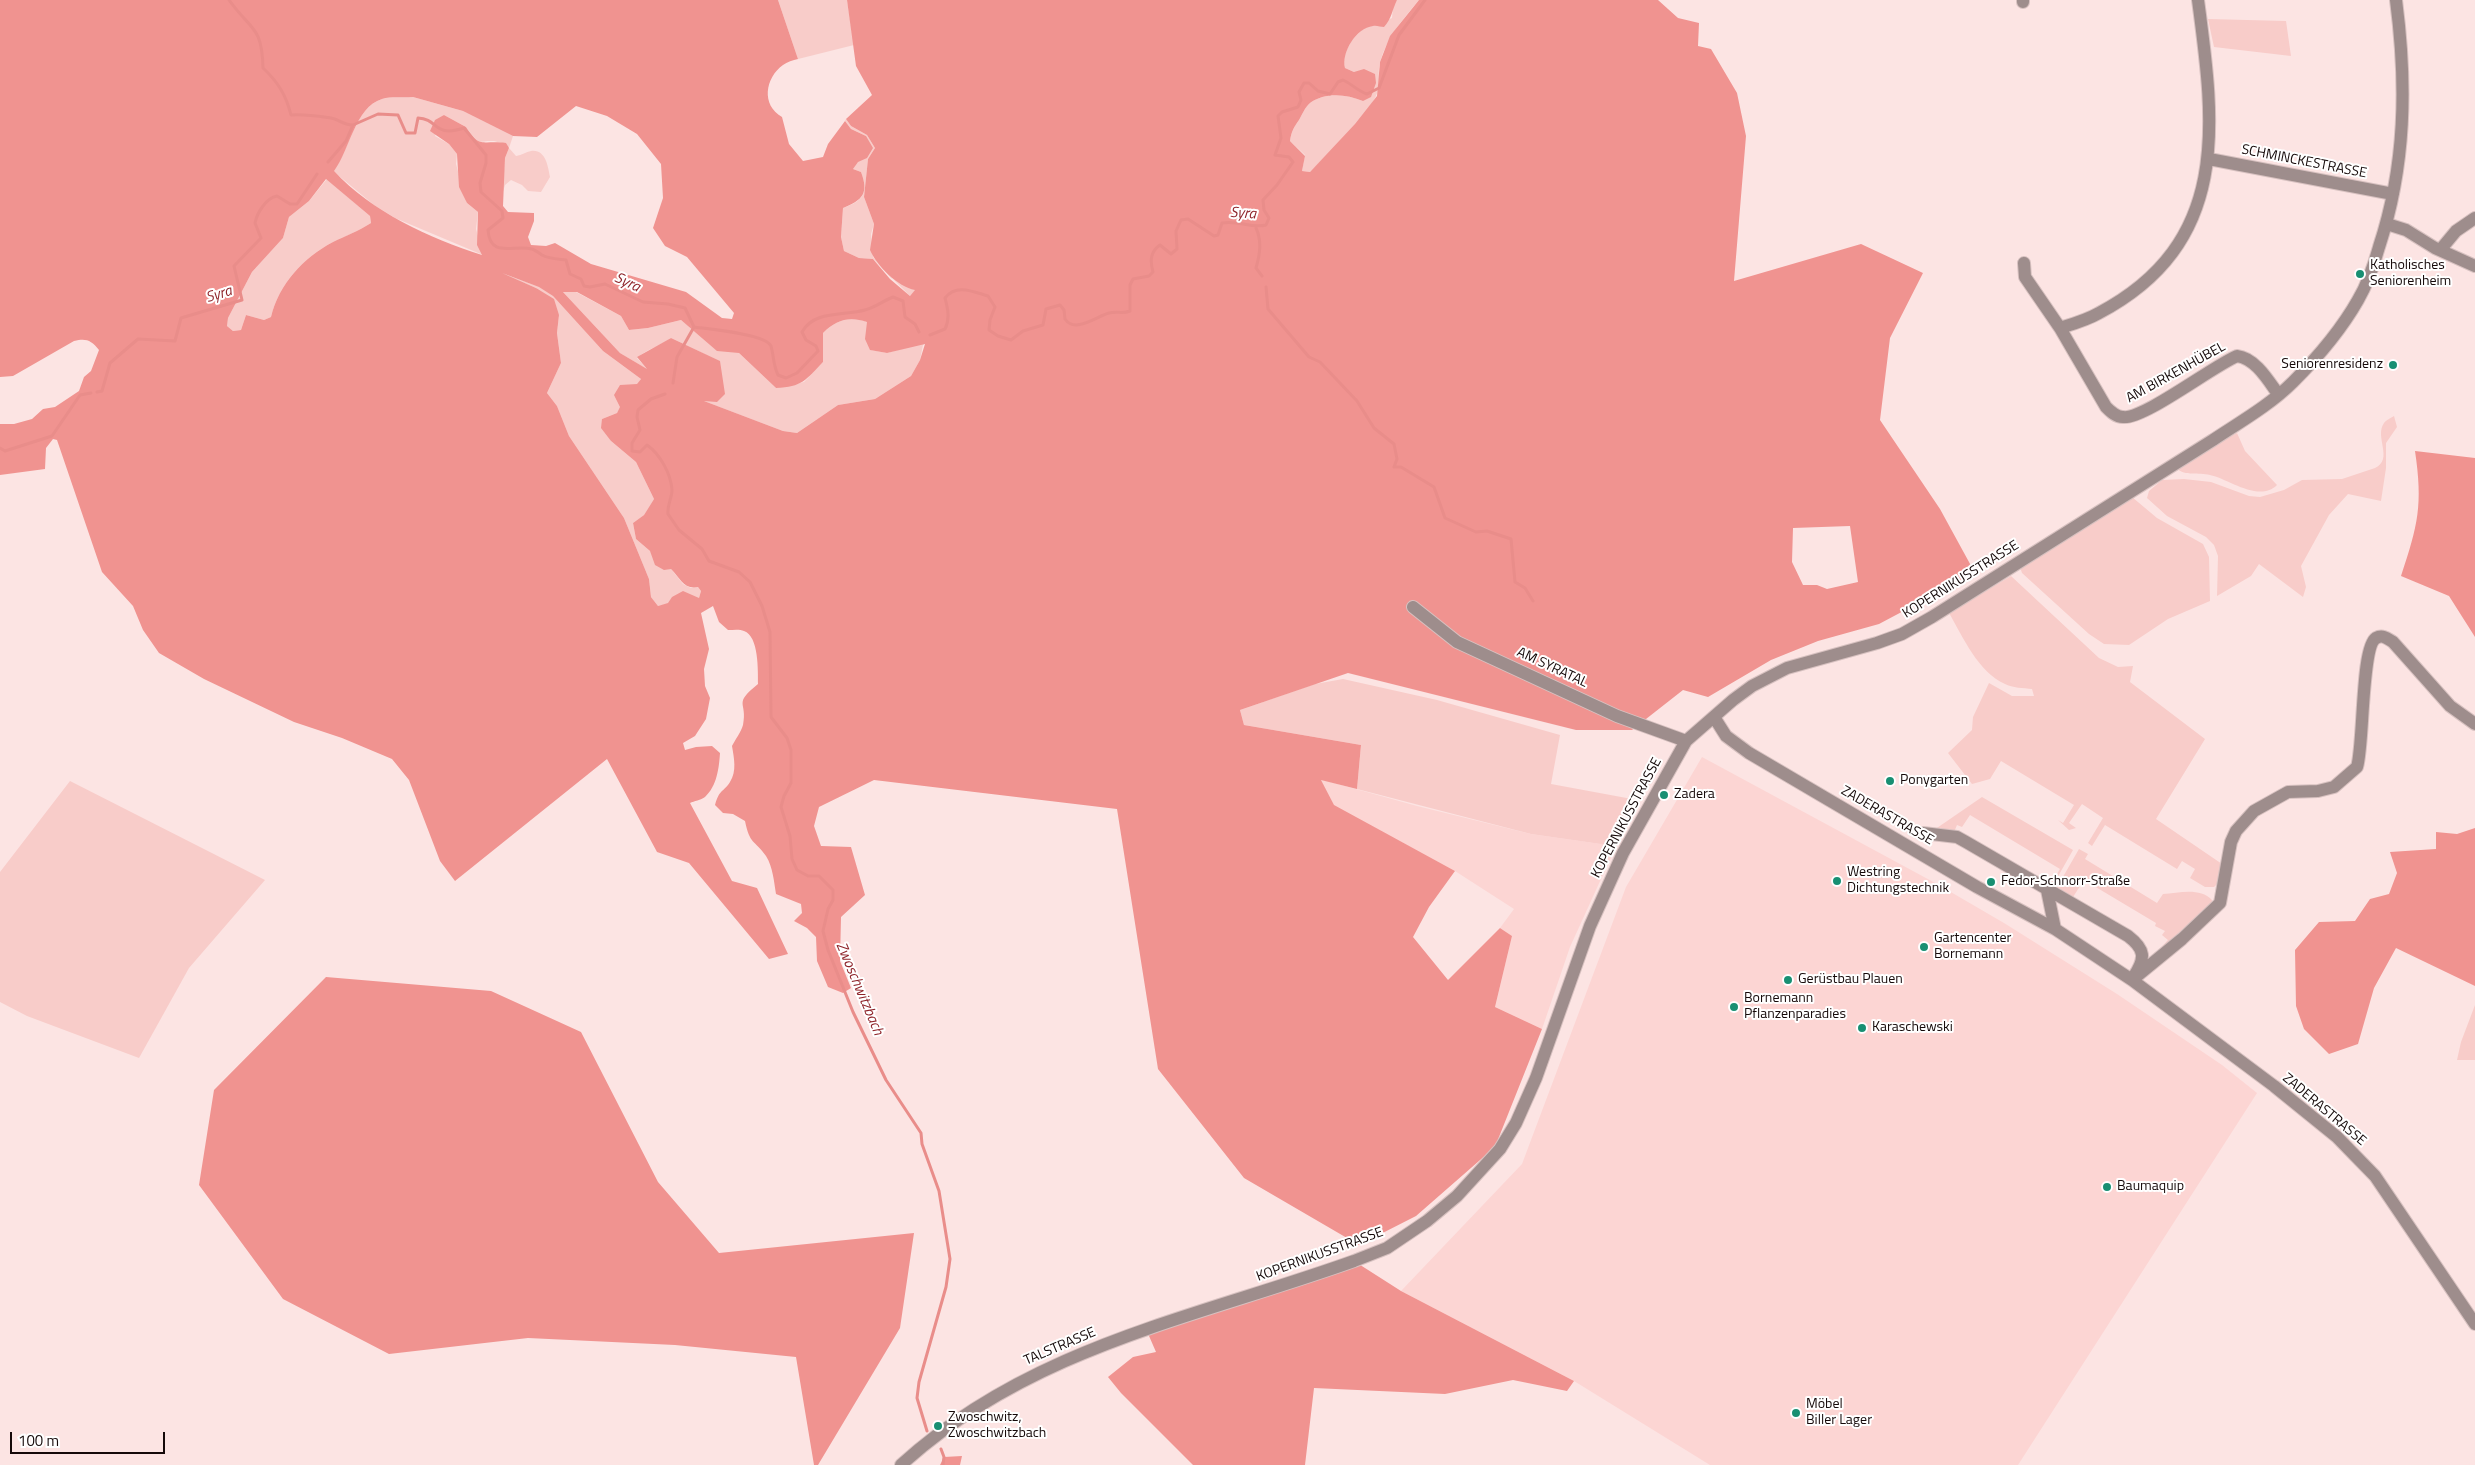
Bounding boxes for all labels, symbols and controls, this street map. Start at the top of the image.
street label: SCHMINCKESTRASSE [2240,142,2368,182]
water label: Syra [1229,204,1257,224]
place label: Katholisches Seniorenheim [2370,258,2451,290]
marker: Katholisches Seniorenheim [2354,268,2366,280]
water label: Syra [611,269,643,297]
water label: Syra [204,283,234,307]
street label: AM BIRKENHÜBEL [2124,339,2228,407]
place label: Seniorenresidenz [2281,357,2383,373]
marker: Seniorenresidenz [2387,359,2399,371]
street label: KOPERNIKUSSTRASSE [1900,537,2022,623]
street label: AM SYRATAL [1514,644,1590,692]
street label: KOPERNIKUSSTRASSE [1588,755,1666,881]
place label: Ponygarten [1900,773,1968,789]
marker: Ponygarten [1884,775,1896,787]
street label: ZADERASTRASSE [1838,783,1936,849]
place label: Zadera [1674,787,1715,803]
marker: Zadera [1658,789,1670,801]
place label: Westring Dichtungstechnik [1847,865,1949,898]
place label: Fedor-Schnorr-Straße [2001,874,2130,890]
marker: Westring Dichtungstechnik [1831,875,1843,887]
marker: Fedor-Schnorr-Straße [1985,876,1997,888]
place label: Gartencenter Bornemann [1934,931,2011,964]
water label: Zwoschwitzbach [831,940,887,1038]
marker: Gartencenter Bornemann [1918,941,1930,953]
place label: Gerüstbau Plauen [1798,972,1903,988]
marker: Gerüstbau Plauen [1782,974,1794,986]
place label: Bornemann Pflanzenparadies [1744,991,1846,1024]
marker: Bornemann Pflanzenparadies [1728,1001,1740,1013]
place label: Karaschewski [1872,1020,1953,1036]
marker: Karaschewski [1856,1022,1868,1034]
street label: ZADERASTRASSE [2279,1070,2369,1150]
place label: Baumaquip [2117,1179,2184,1195]
marker: Baumaquip [2101,1181,2113,1193]
street label: KOPERNIKUSSTRASSE [1254,1224,1386,1286]
street label: TALSTRASSE [1022,1324,1098,1370]
place label: Möbel Biller Lager [1806,1397,1872,1430]
marker: Möbel Biller Lager [1790,1407,1802,1419]
place label: Zwoschwitz, Zwoschwitzbach [948,1410,1046,1442]
marker: Zwoschwitz, Zwoschwitzbach [932,1420,944,1432]
scale bar [12,1422,168,1454]
text: 100 m [18,1429,59,1452]

